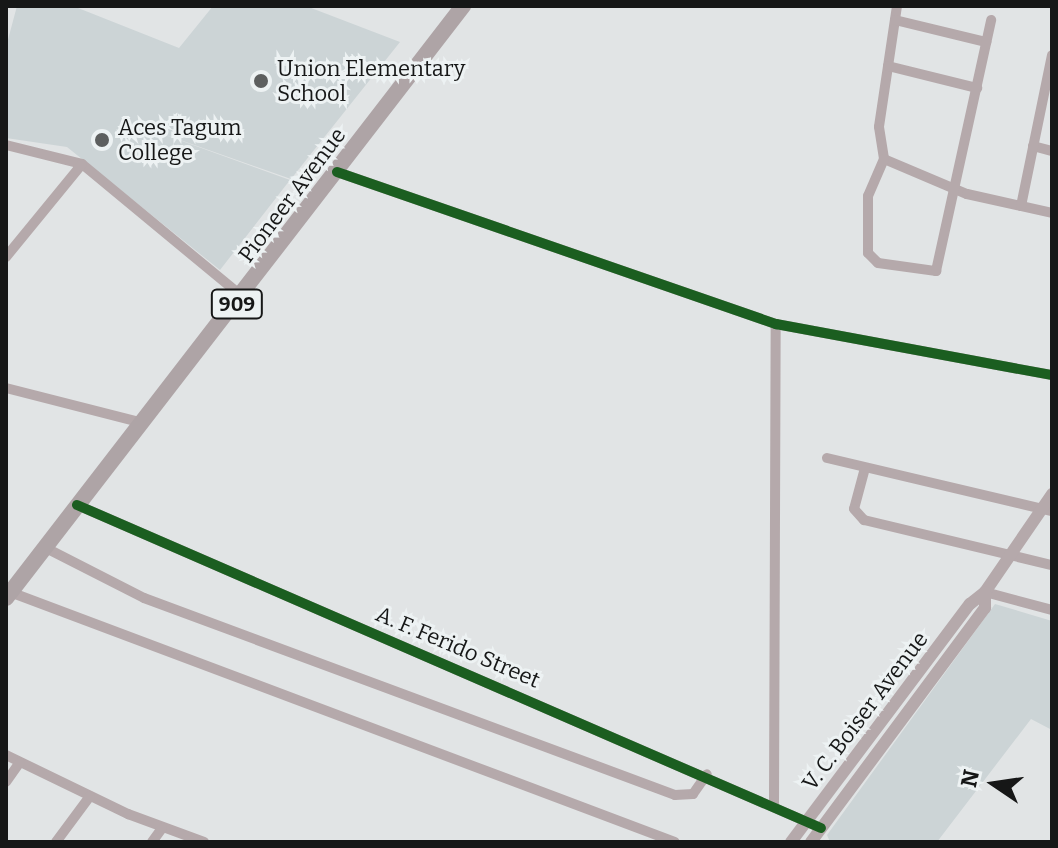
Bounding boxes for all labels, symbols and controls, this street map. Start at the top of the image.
place label: Union Elementary School [277,55,465,106]
marker: Union Elementary School [252,72,270,90]
place label: Aces Tagum College [118,114,242,166]
street label: Pioneer Avenue [233,123,351,267]
marker: Aces Tagum College [93,131,111,149]
road number: 909 [209,288,265,320]
street label: A. F. Ferido Street [372,601,544,693]
street label: V. C. Boiser Avenue [797,626,933,796]
north arrow [954,744,1034,824]
text: N [955,767,985,790]

